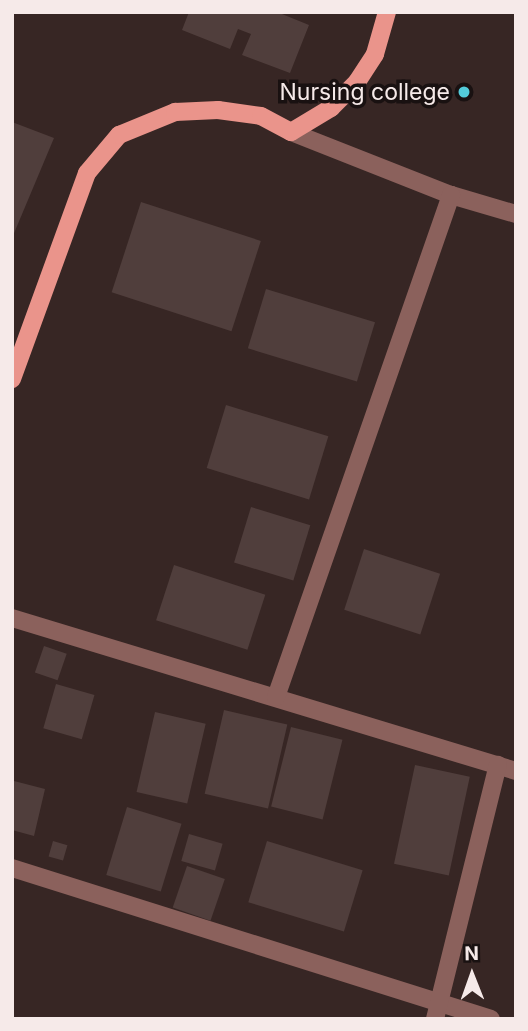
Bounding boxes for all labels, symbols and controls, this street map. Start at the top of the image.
place label: Nursing college [280,78,450,106]
marker: Nursing college [456,84,472,100]
north arrow [437,940,507,1010]
text: N [464,942,479,965]

